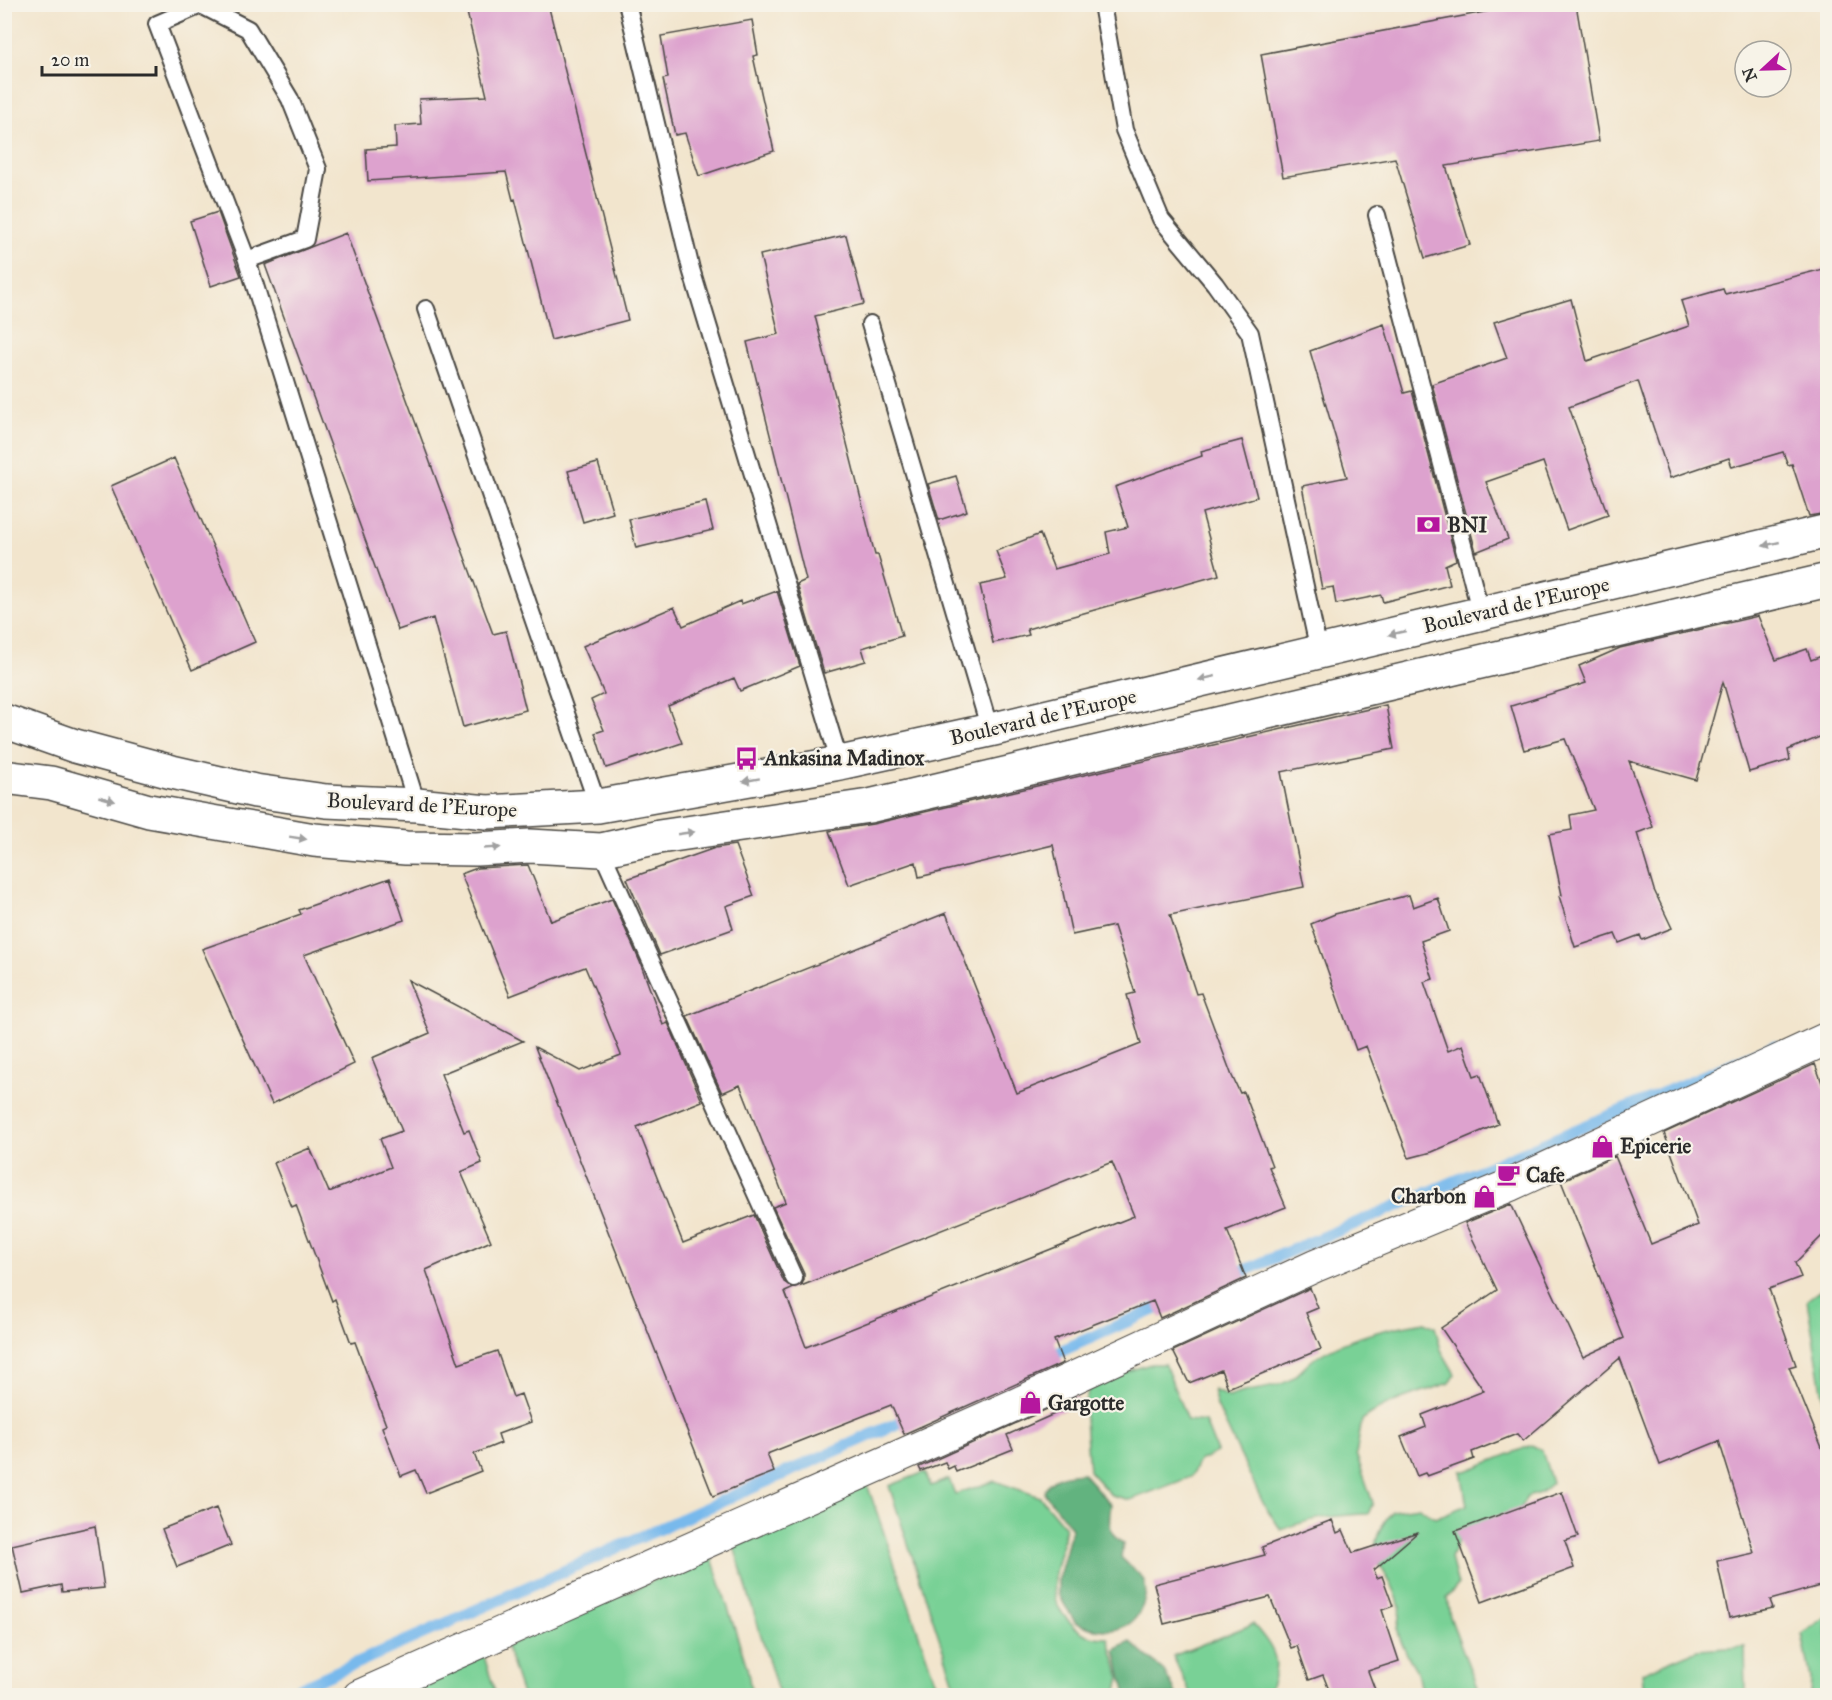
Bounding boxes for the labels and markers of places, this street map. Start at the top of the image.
bank icon: BNI [1416,512,1442,538]
place label: BNI [1447,512,1488,538]
bus stop icon: Ankasina Madinox [733,745,759,771]
place label: Ankasina Madinox [762,745,925,771]
shop icon: Epicerie [1589,1133,1615,1159]
place label: Epicerie [1620,1133,1691,1159]
cafe icon: Cafe [1495,1162,1521,1188]
place label: Cafe [1526,1162,1565,1188]
place label: Charbon [1391,1183,1467,1209]
shop icon: Charbon [1471,1183,1497,1209]
shop icon: Gargotte [1017,1390,1043,1416]
place label: Gargotte [1048,1390,1125,1416]

